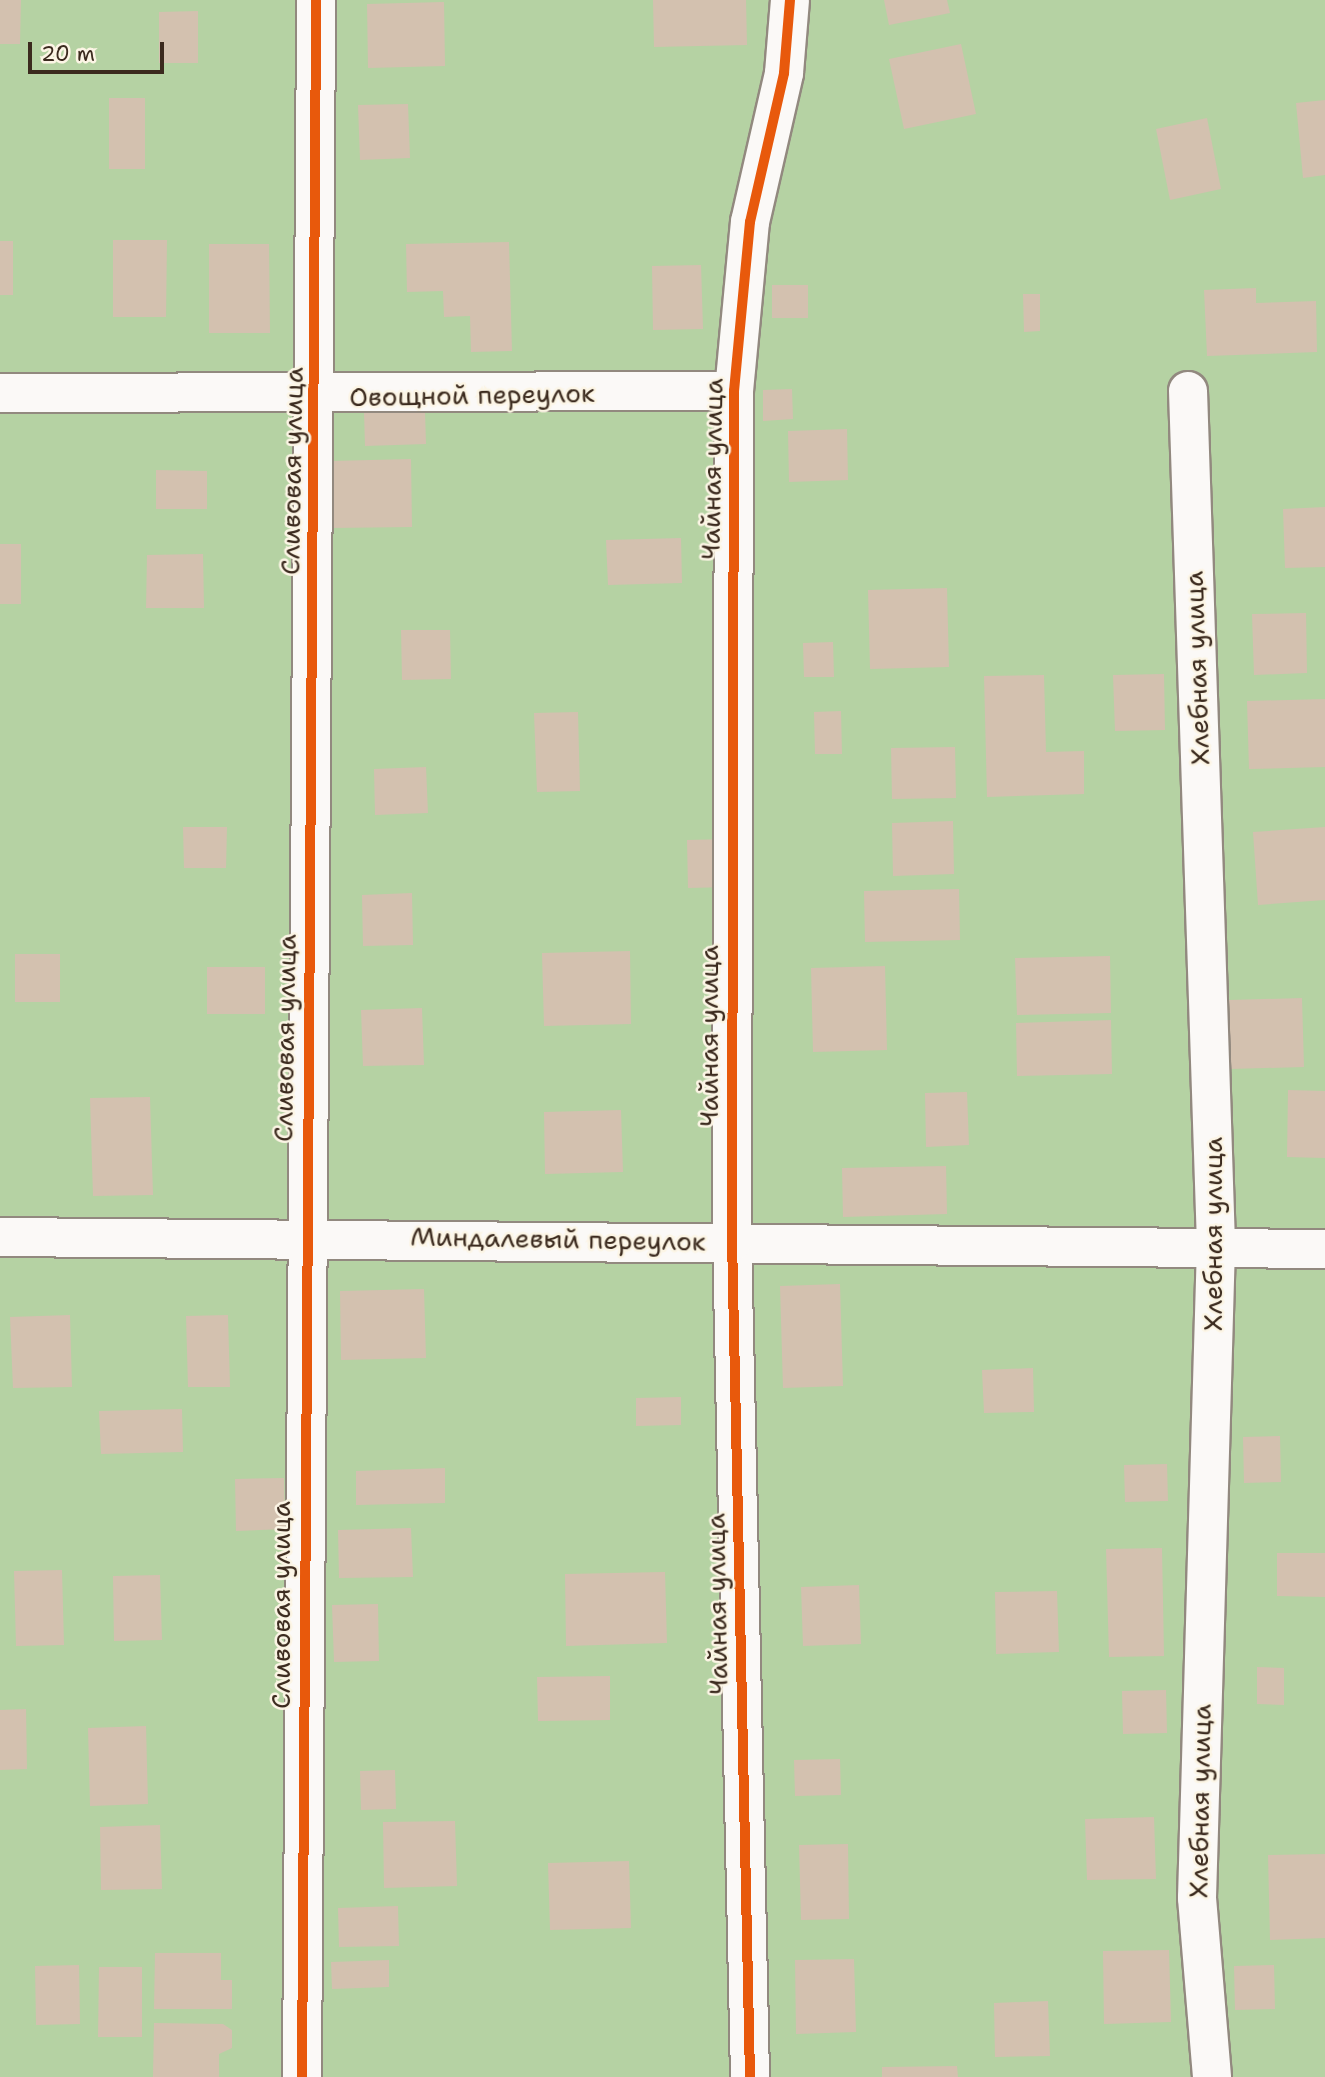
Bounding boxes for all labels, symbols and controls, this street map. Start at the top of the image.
scale bar [32,28,168,72]
text: 20 m [41,40,95,68]
street label: Сливовая улица [275,367,309,575]
street label: Овощной переулок [349,377,595,413]
street label: Чайная улица [695,378,729,560]
street label: Хлебная улица [1178,570,1216,766]
street label: Сливовая улица [268,934,302,1142]
street label: Чайная улица [693,945,725,1127]
street label: Хлебная улица [1197,1137,1229,1331]
street label: Миндалевый переулок [410,1221,706,1257]
street label: Сливовая улица [265,1501,297,1709]
street label: Чайная улица [700,1513,734,1695]
street label: Хлебная улица [1183,1704,1217,1898]

